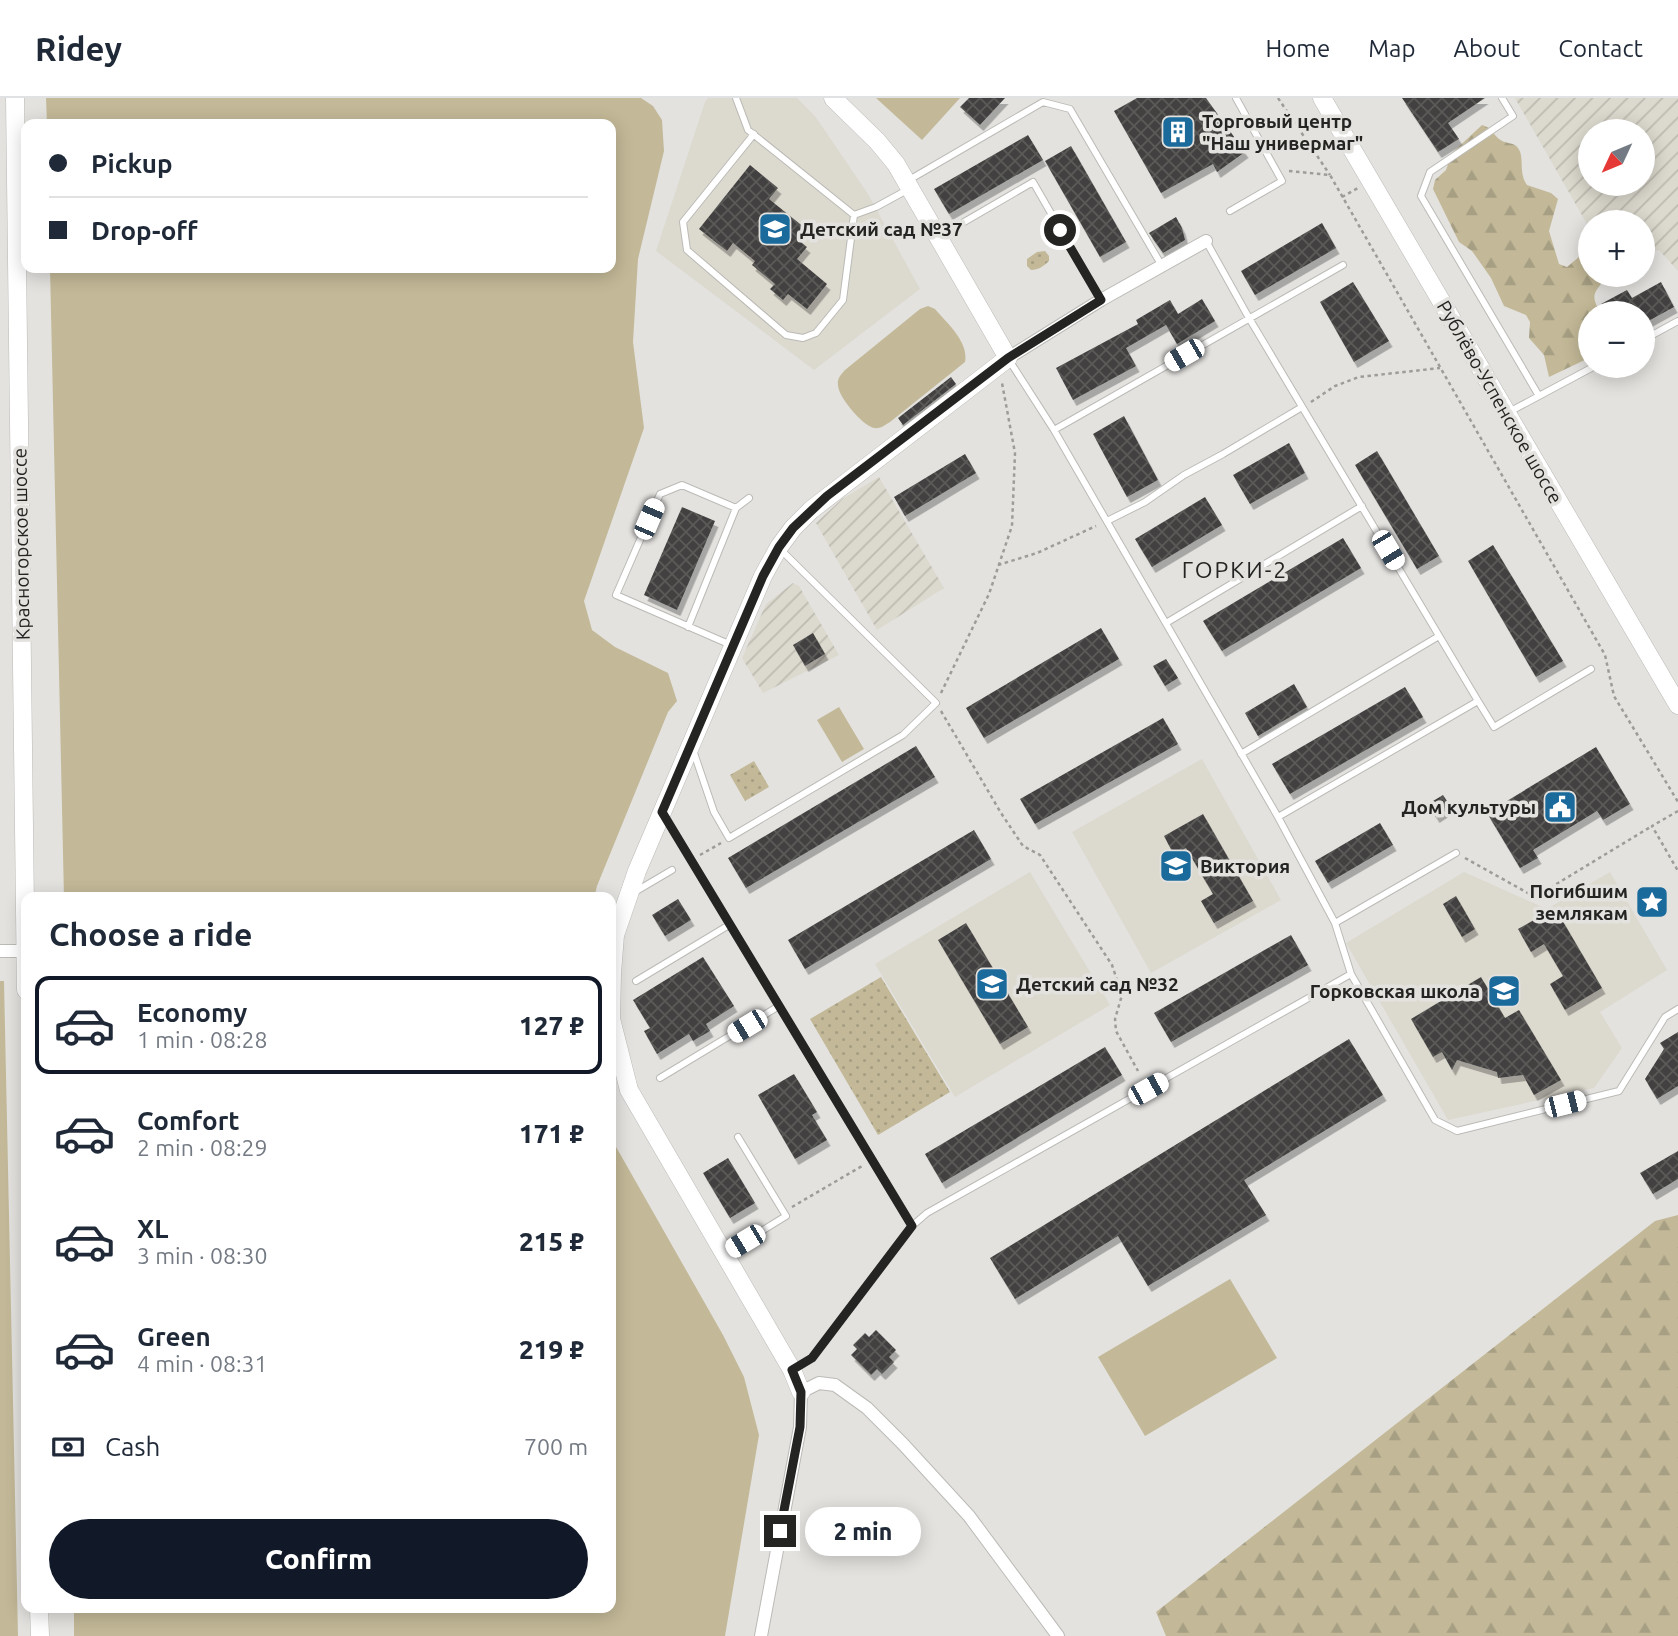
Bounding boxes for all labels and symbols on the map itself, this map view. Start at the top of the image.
place label: Торговый центр "Наш универмаг" [1202,110,1363,154]
building icon: Торговый центр "Наш универмаг" [1159,113,1197,151]
north arrow [1578,119,1656,196]
school or university icon: Детский сад №37 [756,210,794,248]
route start [1044,214,1076,246]
place label: Детский сад №37 [800,218,963,240]
street label: Рублёво-Успенское шоссе [1433,297,1567,507]
car [1161,335,1208,375]
street label: Красногорское шоссе [8,448,34,640]
car [632,496,667,542]
car [1369,527,1408,573]
district label: ГОРКИ-2 [1182,557,1288,582]
public building icon: Дом культуры [1541,788,1579,826]
place label: Дом культуры [1402,796,1536,818]
school or university icon: Виктория [1157,847,1195,885]
place label: Виктория [1200,855,1290,877]
place label: Погибшим землякам [1529,880,1628,924]
place icon: Погибшим землякам [1633,883,1671,921]
school or university icon: Детский сад №32 [973,965,1011,1003]
school or university icon: Горковская школа [1485,972,1523,1010]
place label: Детский сад №32 [1016,973,1179,995]
place label: Горковская школа [1310,980,1480,1002]
car [724,1006,771,1046]
car [1125,1070,1172,1108]
car [1543,1089,1588,1119]
car [722,1221,769,1261]
callout: 2 min [804,1506,920,1556]
route end [764,1515,796,1547]

